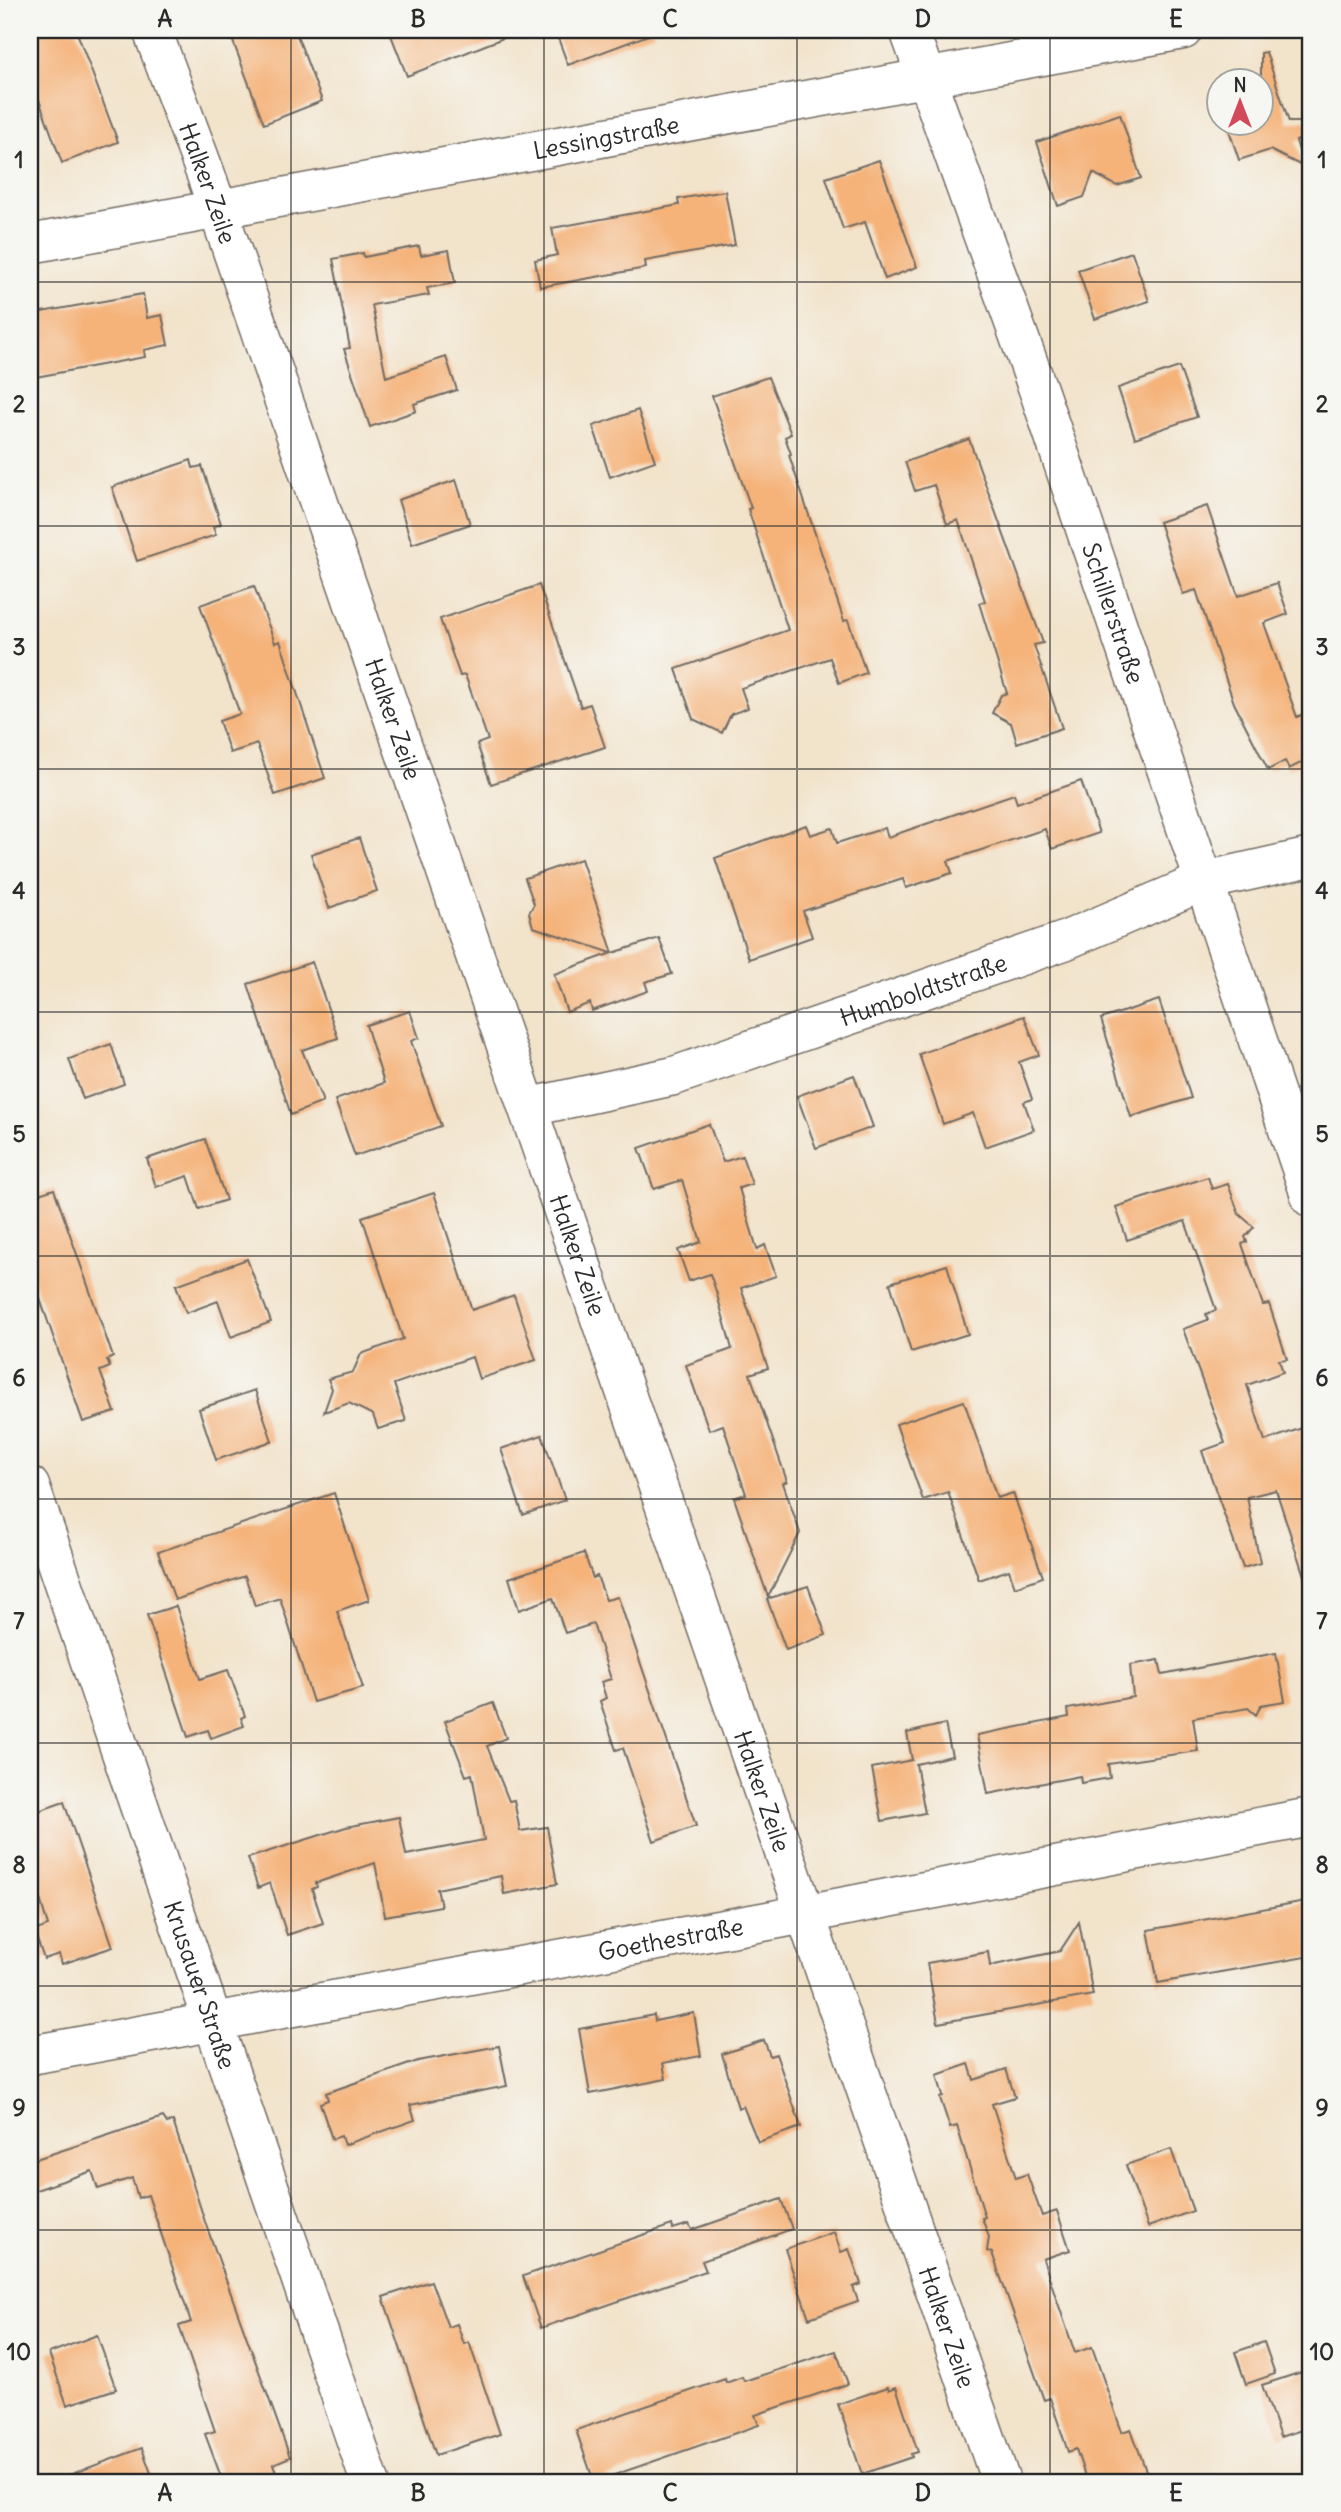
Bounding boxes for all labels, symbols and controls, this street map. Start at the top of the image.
text: A [158,4,173,33]
text: B [410,4,426,33]
text: C [662,4,678,33]
text: D [915,4,931,33]
text: E [1169,4,1183,33]
north arrow [1204,66,1274,136]
text: N [1233,73,1247,97]
street label: Lessingstraße [531,109,682,165]
street label: Halker Zeile [173,118,244,247]
text: 1 [14,145,24,174]
text: 1 [1317,145,1327,174]
text: 2 [13,389,26,418]
text: 2 [1316,389,1329,418]
street label: Schillerstraße [1076,539,1151,687]
text: 3 [12,632,26,661]
text: 3 [1315,632,1329,661]
street label: Halker Zeile [359,654,428,783]
text: 4 [12,876,26,905]
text: 4 [1315,876,1329,905]
street label: Humboldtstraße [836,947,1011,1033]
text: 5 [12,1119,26,1148]
text: 5 [1315,1119,1329,1148]
street label: Halker Zeile [543,1190,613,1320]
text: 6 [12,1363,26,1392]
text: 6 [1315,1363,1329,1392]
text: 7 [13,1606,25,1635]
text: 7 [1316,1606,1328,1635]
street label: Halker Zeile [728,1726,797,1856]
text: 8 [12,1850,26,1879]
text: 8 [1315,1850,1329,1879]
street label: Krusauer Straße [158,1897,243,2073]
street label: Goethestraße [596,1911,745,1967]
text: 9 [12,2093,26,2122]
text: 9 [1315,2093,1329,2122]
street label: Halker Zeile [913,2262,982,2392]
text: 10 [7,2337,31,2366]
text: 10 [1310,2337,1334,2366]
text: A [158,2478,173,2507]
text: B [410,2478,426,2507]
text: C [662,2478,678,2507]
text: D [915,2478,931,2507]
text: E [1169,2478,1183,2507]

